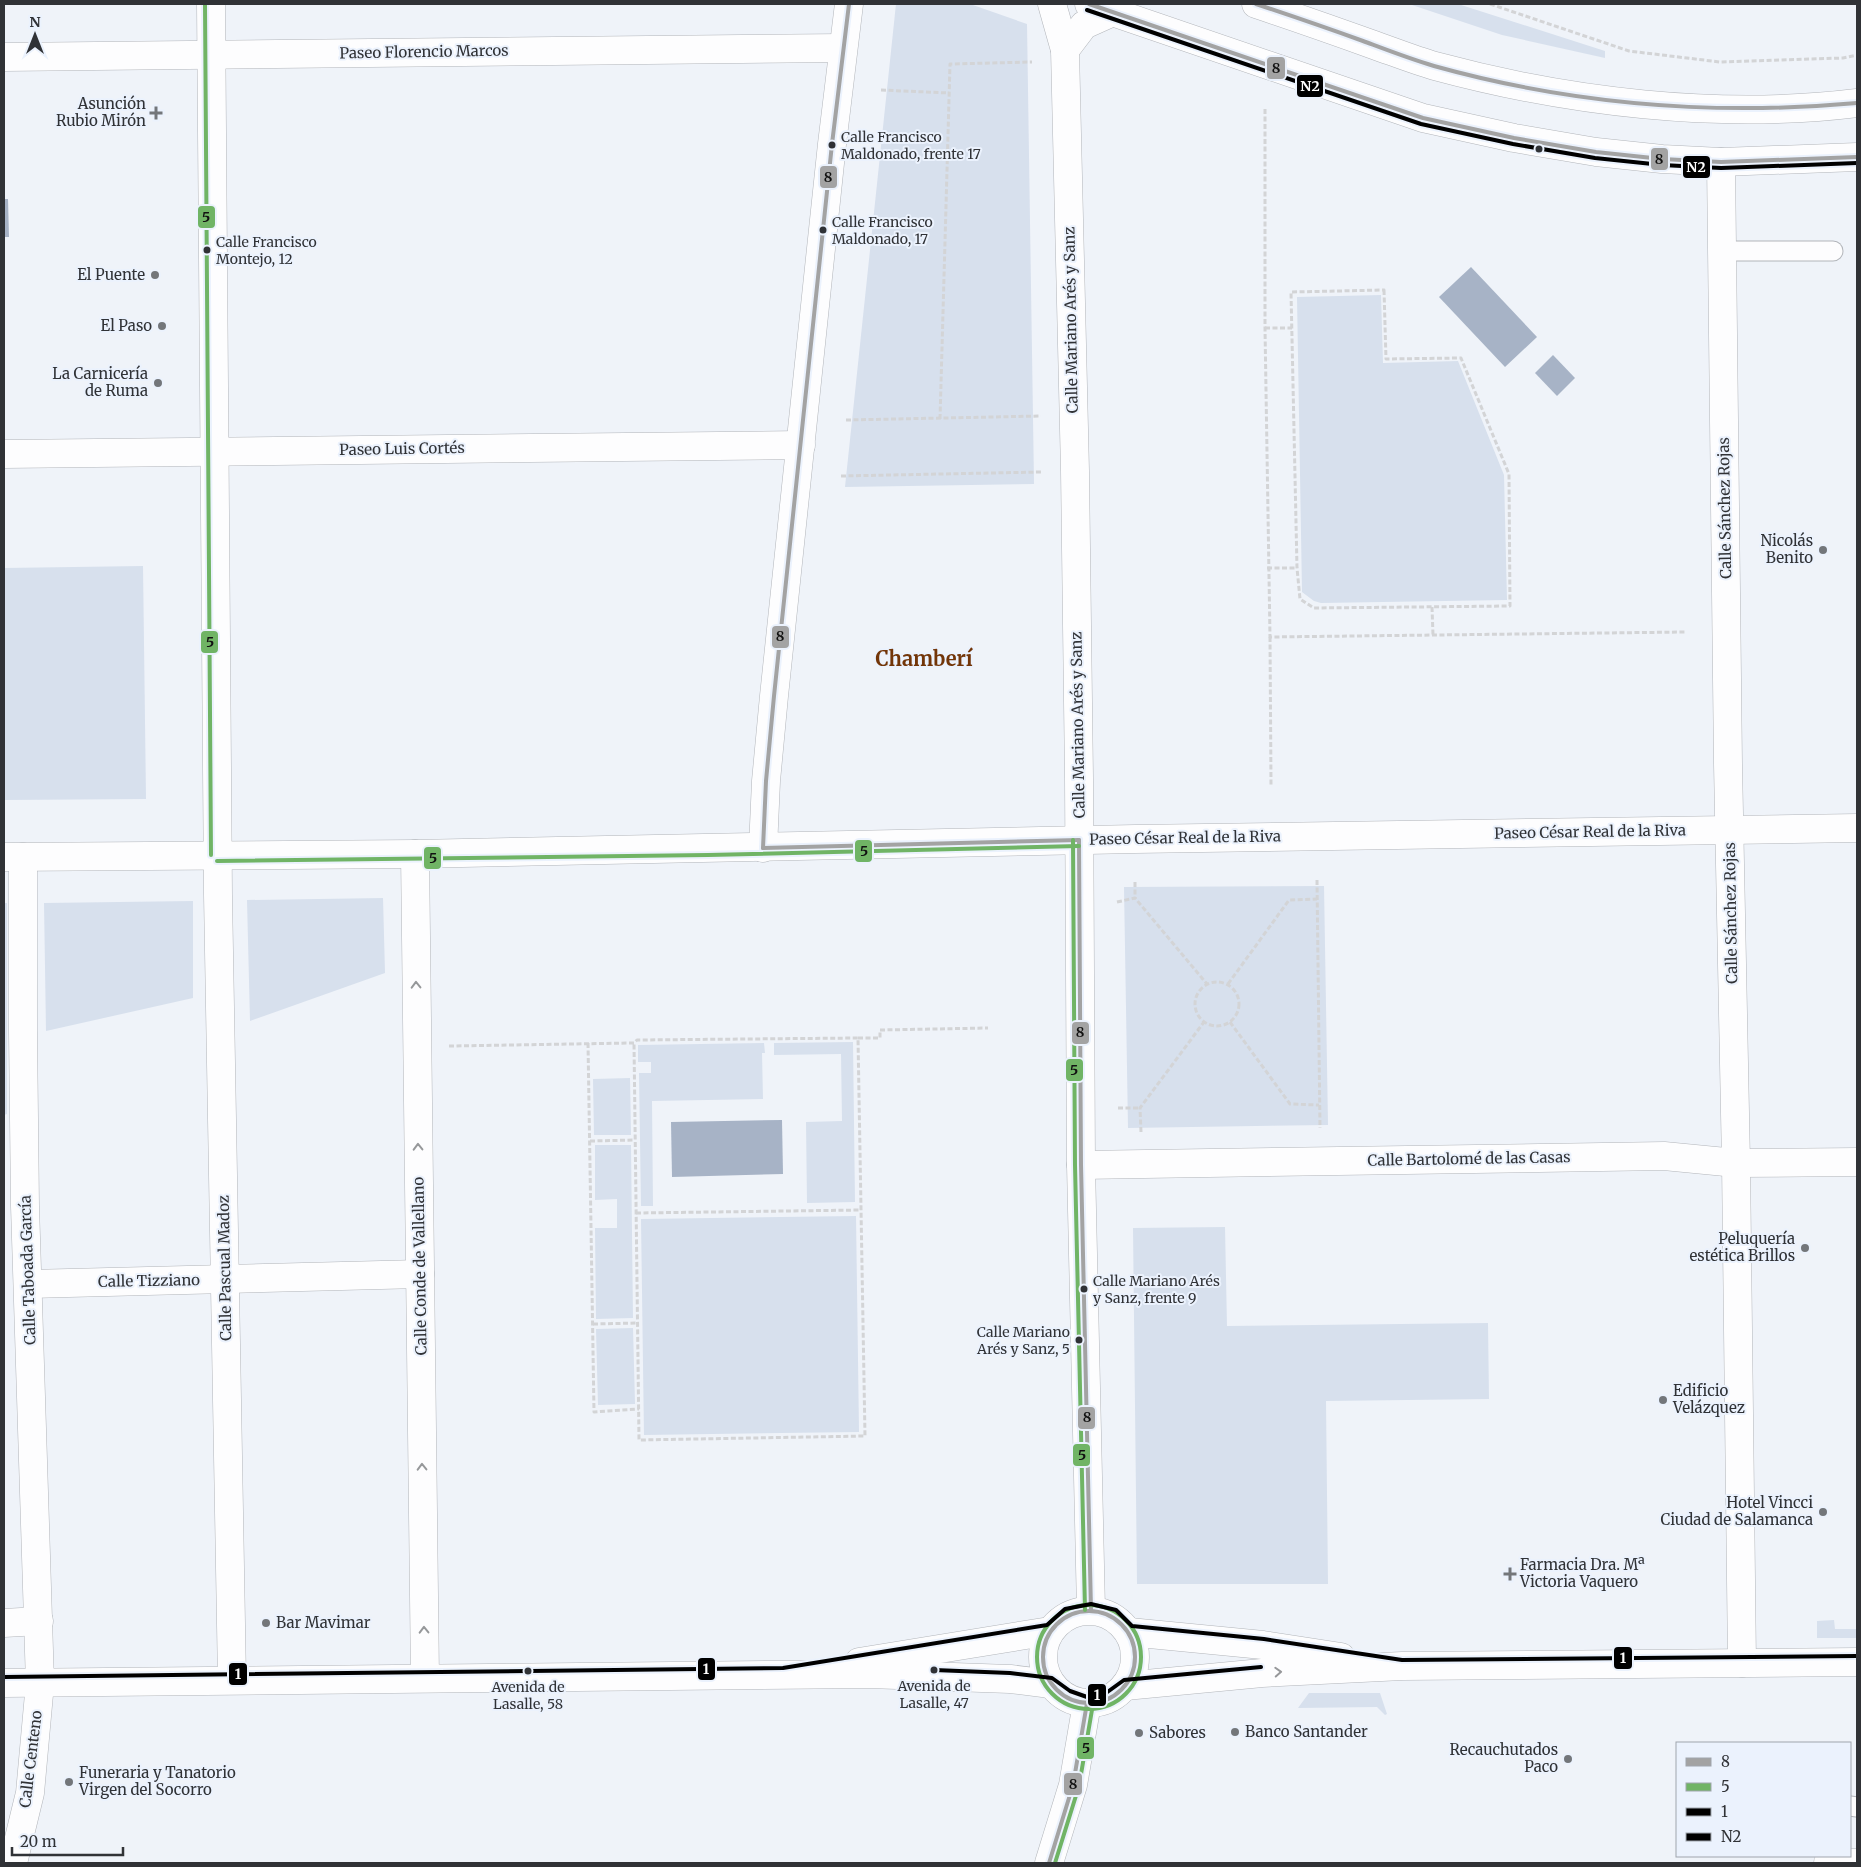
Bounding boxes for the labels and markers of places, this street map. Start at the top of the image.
place label: Asunción Rubio Mirón [56,94,146,130]
marker: Asunción Rubio Mirón [150,107,162,119]
place label: Calle Francisco Maldonado, frente 17 [841,128,981,163]
marker: Calle Francisco Maldonado, frente 17 [827,140,837,150]
unlabelled marker [1534,144,1544,154]
place label: Calle Francisco Maldonado, 17 [832,213,933,248]
marker: Calle Francisco Maldonado, 17 [818,225,828,235]
place label: Calle Francisco Montejo, 12 [216,233,317,268]
marker: Calle Francisco Montejo, 12 [202,245,212,255]
place label: El Puente [77,265,145,284]
marker: El Puente [149,269,161,281]
place label: El Paso [100,316,152,335]
marker: El Paso [156,320,168,332]
place label: La Carnicería de Ruma [52,364,148,400]
marker: La Carnicería de Ruma [152,377,164,389]
place label: Nicolás Benito [1761,531,1813,567]
marker: Nicolás Benito [1817,544,1829,556]
place label: Peluquería estética Brillos [1689,1229,1795,1265]
marker: Peluquería estética Brillos [1799,1242,1811,1254]
place label: Calle Mariano Arés y Sanz, frente 9 [1093,1272,1220,1307]
marker: Calle Mariano Arés y Sanz, frente 9 [1079,1284,1089,1294]
place label: Calle Mariano Arés y Sanz, 5 [976,1323,1070,1358]
marker: Calle Mariano Arés y Sanz, 5 [1074,1335,1084,1345]
place label: Edificio Velázquez [1672,1381,1745,1417]
marker: Edificio Velázquez [1657,1394,1669,1406]
place label: Hotel Vincci Ciudad de Salamanca [1661,1493,1813,1529]
marker: Hotel Vincci Ciudad de Salamanca [1817,1506,1829,1518]
place label: Farmacia Dra. Mª Victoria Vaquero [1519,1555,1645,1591]
marker: Farmacia Dra. Mª Victoria Vaquero [1504,1568,1516,1580]
place label: Bar Mavimar [276,1613,371,1632]
marker: Bar Mavimar [260,1617,272,1629]
marker: Avenida de Lasalle, 47 [929,1665,939,1675]
marker: Avenida de Lasalle, 58 [523,1666,533,1676]
place label: Avenida de Lasalle, 47 [896,1677,971,1712]
place label: Avenida de Lasalle, 58 [490,1678,565,1713]
place label: Banco Santander [1245,1722,1368,1741]
place label: Sabores [1149,1723,1206,1742]
marker: Banco Santander [1229,1726,1241,1738]
marker: Sabores [1133,1727,1145,1739]
place label: Recauchutados Paco [1449,1740,1558,1776]
marker: Recauchutados Paco [1562,1753,1574,1765]
place label: Funeraria y Tanatorio Virgen del Socorro [78,1763,236,1799]
marker: Funeraria y Tanatorio Virgen del Socorro [63,1776,75,1788]

